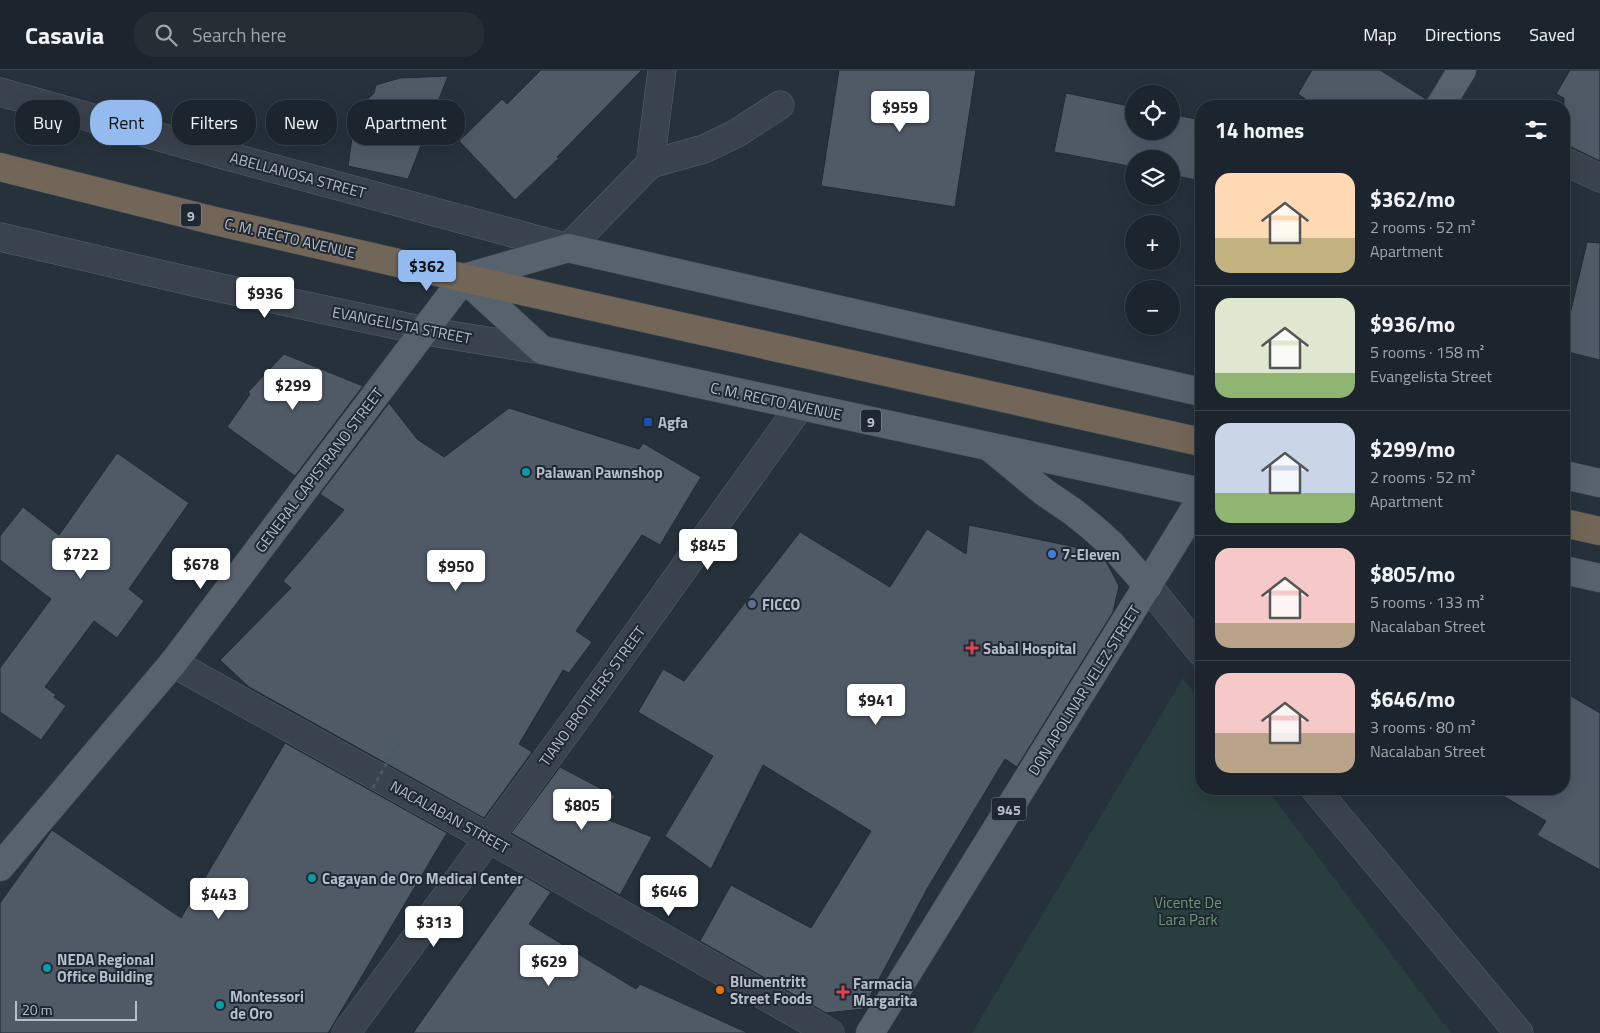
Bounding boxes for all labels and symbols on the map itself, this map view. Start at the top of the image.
pin: $959 [870,90,930,133]
street label: ABELLANOSA STREET [228,146,369,204]
road number: 9 [181,204,201,226]
street label: C. M. RECTO AVENUE [222,212,358,264]
pin: $362 [397,250,457,292]
pin: $936 [235,276,295,319]
street label: EVANGELISTA STREET [330,300,474,350]
pin: $299 [263,368,323,411]
street label: C. M. RECTO AVENUE [708,376,844,426]
street label: GENERAL CAPISTRANO STREET [249,383,389,557]
road number: 9 [861,410,881,432]
place label: Agfa [658,411,688,434]
marker: Agfa [642,416,654,428]
place label: Palawan Pawnshop [536,461,663,484]
marker: Palawan Pawnshop [520,466,532,478]
pin: $845 [678,528,738,571]
pin: $722 [51,538,111,580]
place label: 7-Eleven [1062,543,1120,566]
pin: $678 [171,548,231,590]
marker: 7-Eleven [1046,548,1058,560]
pin: $950 [426,550,486,592]
place label: FICCO [762,593,800,616]
marker: FICCO [746,598,758,610]
street label: DON APOLINAR VELEZ STREET [1022,600,1146,780]
street label: TIANO BROTHERS STREET [533,621,651,771]
place label: Sabal Hospital [983,637,1076,660]
marker: Sabal Hospital [965,641,979,655]
pin: $941 [846,684,906,726]
street label: NACALABAN STREET [386,775,514,859]
pin: $805 [552,788,612,831]
road number: 945 [992,798,1026,821]
place label: Cagayan de Oro Medical Center [322,867,523,890]
marker: Cagayan de Oro Medical Center [306,872,318,884]
pin: $646 [639,874,699,917]
pin: $443 [189,878,249,920]
park label: Vicente De Lara Park [1154,891,1222,931]
pin: $313 [404,906,464,948]
pin: $629 [519,944,579,987]
place label: NEDA Regional Office Building [57,948,154,988]
marker: NEDA Regional Office Building [41,962,53,974]
place label: Blumentritt Street Foods [730,970,812,1010]
place label: Farmacia Margarita [853,972,918,1012]
marker: Blumentritt Street Foods [714,984,726,996]
place label: Montessori de Oro [230,985,304,1025]
marker: Farmacia Margarita [837,986,849,998]
scale bar [15,998,138,1021]
marker: Montessori de Oro [214,999,226,1011]

